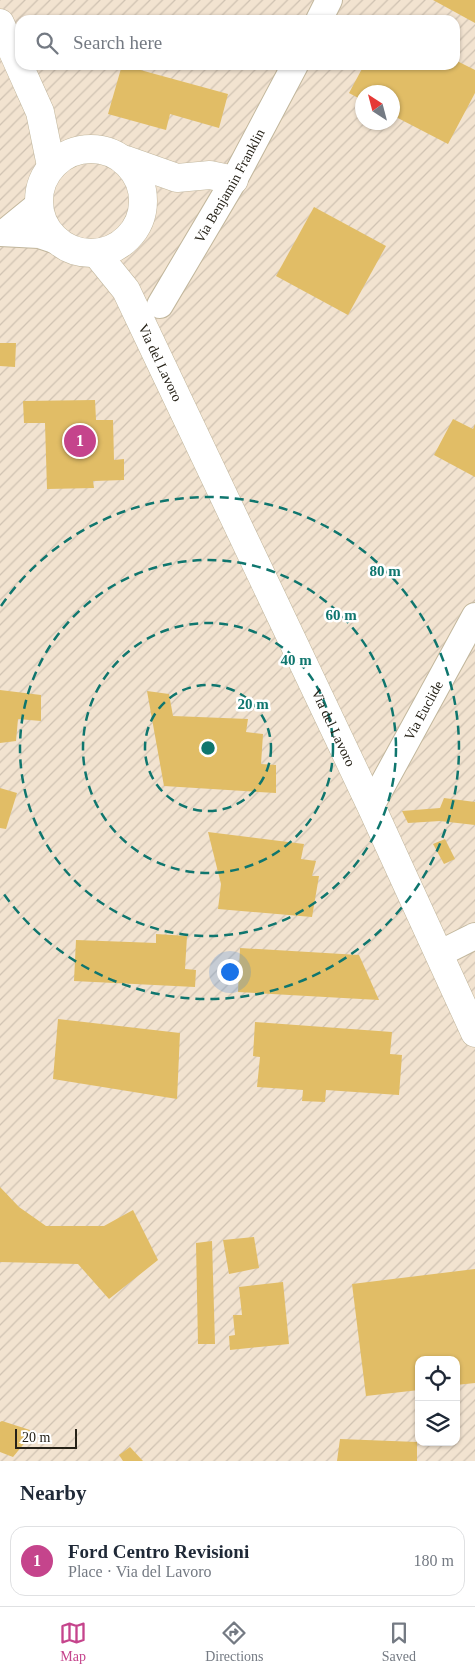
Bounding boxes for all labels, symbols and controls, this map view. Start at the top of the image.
search box [15,15,460,70]
icon: search [33,29,61,57]
text: Search here [73,32,162,53]
north arrow [355,85,400,130]
street label: Via Benjamin Franklin [192,126,268,246]
street label: Via del Lavoro [135,322,185,404]
pin: 1 [64,422,96,460]
text: 80 m [369,563,401,579]
text: 60 m [325,607,357,623]
text: 40 m [280,652,312,668]
street label: Via Euclide [401,678,446,743]
street label: Via del Lavoro [309,687,358,769]
text: 20 m [237,696,269,712]
centre of rings [199,739,217,757]
your location [217,959,243,985]
map controls [415,1356,460,1446]
button: locate [415,1356,460,1401]
button: layers [415,1401,460,1446]
scale bar [15,1426,78,1449]
text: 20 m [22,1430,50,1445]
text: Nearby [20,1481,87,1505]
text: Ford Centro Revisioni [68,1541,249,1562]
text: 1 [33,1552,41,1569]
text: 180 m [414,1552,454,1569]
text: Place · Via del Lavoro [68,1563,212,1580]
tab: Map [59,1619,87,1665]
tab: Directions [205,1619,264,1665]
tab: Saved [382,1619,416,1665]

